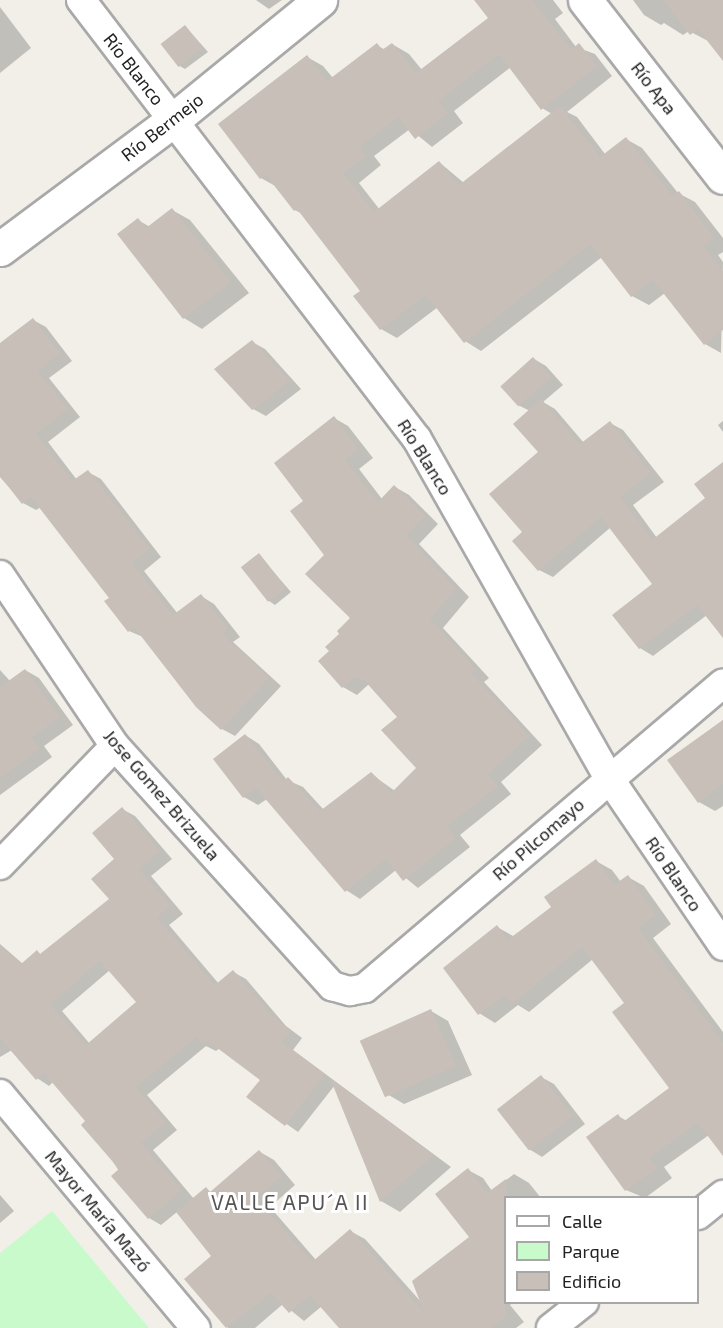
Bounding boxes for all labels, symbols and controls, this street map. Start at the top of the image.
street label: Río Blanco [99,29,169,109]
street label: Río Apa [627,57,681,119]
street label: Río Bermejo [117,88,207,166]
street label: Río Blanco [393,415,457,499]
street label: Jose Gomez Brizuela [99,725,225,865]
street label: Río Pilcomayo [488,793,588,885]
street label: Río Blanco [641,832,707,916]
street label: Mayor María Mazó [41,1146,155,1276]
district label: VALLE APU´A II [211,1189,369,1215]
legend [504,1196,699,1304]
text: Calle [562,1210,603,1232]
text: Parque [562,1240,620,1262]
text: Edificio [562,1270,621,1292]

